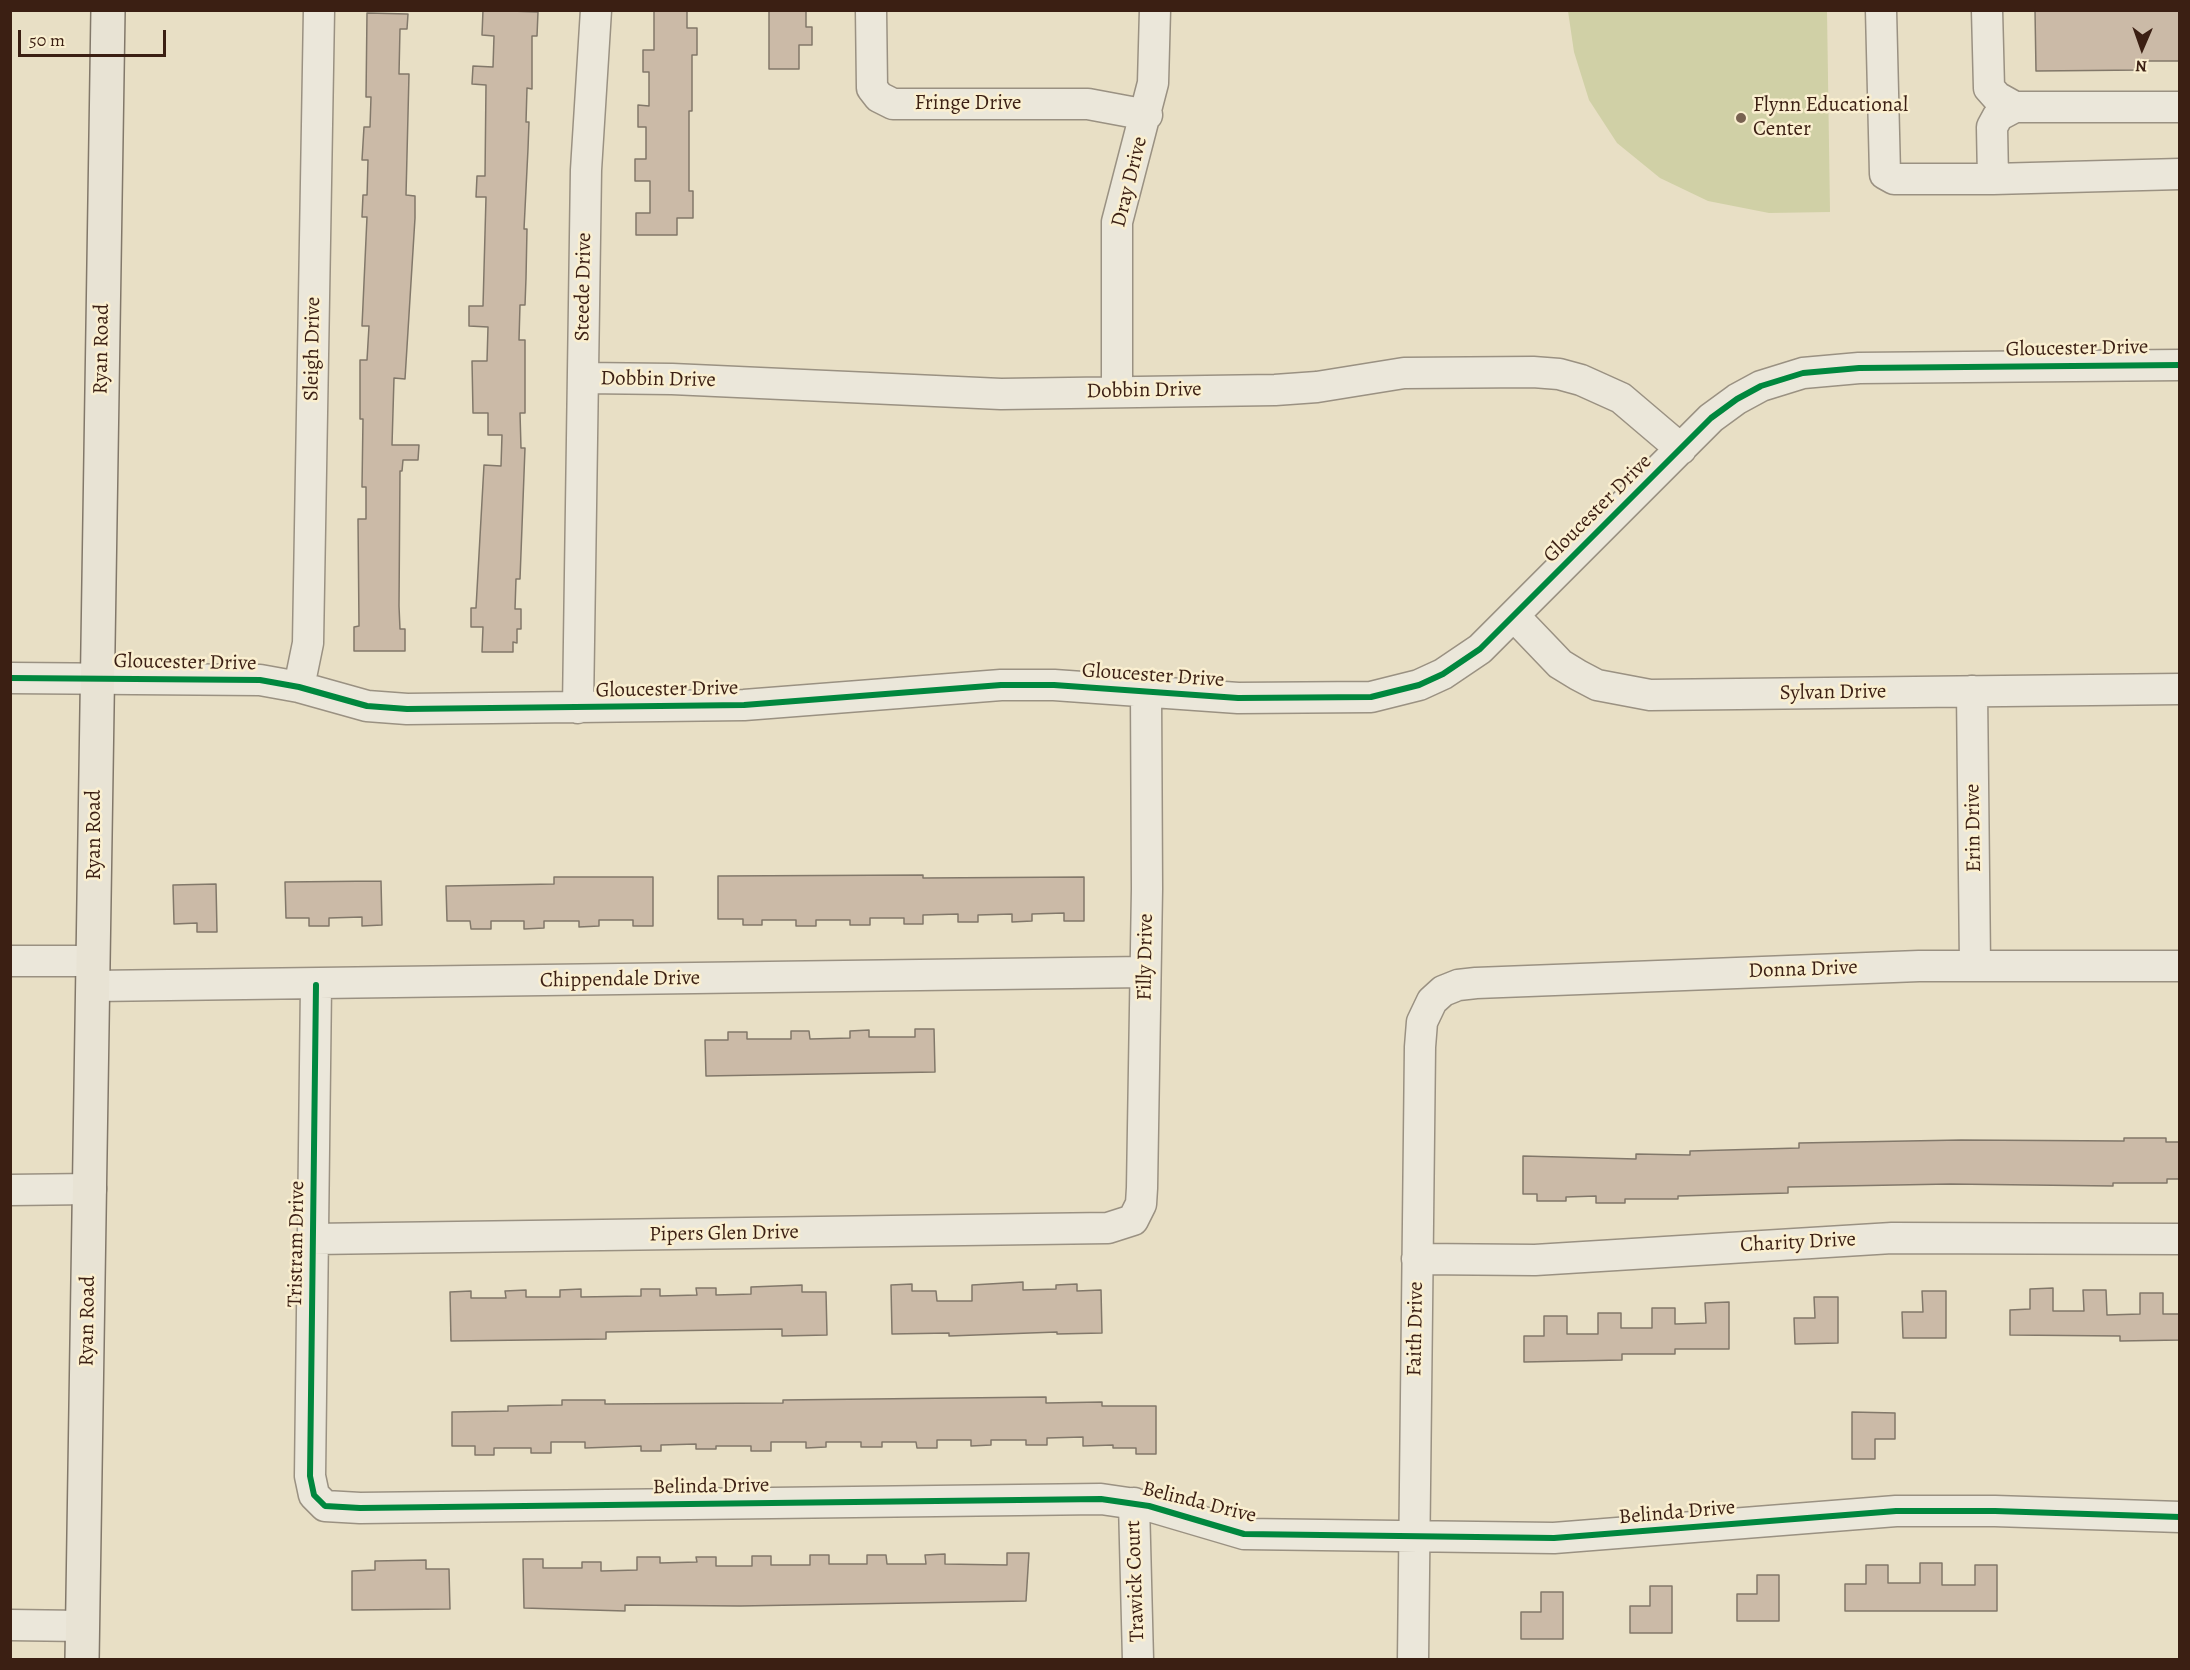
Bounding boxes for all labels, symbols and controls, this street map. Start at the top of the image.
scale bar [21,18,170,56]
north arrow [2112,18,2172,78]
text: 50 m [29,28,65,52]
text: N [2135,55,2148,77]
street label: Fringe Drive [914,91,1022,117]
place label: Flynn Educational Center [1753,93,1908,143]
marker: Flynn Educational Center [1734,111,1748,125]
street label: Dray Drive [1107,134,1153,230]
street label: Steede Drive [570,232,598,342]
street label: Sleigh Drive [299,297,327,401]
street label: Ryan Road [89,303,115,395]
street label: Gloucester Drive [2005,335,2149,363]
street label: Dobbin Drive [600,366,716,394]
street label: Dobbin Drive [1086,377,1202,405]
street label: Gloucester Drive [1539,450,1657,568]
street label: Gloucester Drive [113,649,257,677]
street label: Gloucester Drive [1081,658,1225,694]
street label: Gloucester Drive [595,676,739,704]
street label: Sylvan Drive [1779,679,1887,707]
street label: Erin Drive [1961,784,1987,872]
street label: Ryan Road [82,790,108,880]
street label: Filly Drive [1133,913,1159,1001]
street label: Donna Drive [1748,955,1858,985]
street label: Chippendale Drive [540,966,700,994]
street label: Tristram Drive [283,1181,311,1307]
street label: Pipers Glen Drive [649,1220,799,1248]
street label: Charity Drive [1740,1227,1856,1259]
street label: Ryan Road [75,1275,101,1367]
street label: Faith Drive [1403,1281,1429,1377]
street label: Belinda Drive [652,1473,770,1501]
street label: Belinda Drive [1139,1477,1259,1529]
street label: Belinda Drive [1618,1495,1736,1531]
street label: Trawick Court [1121,1520,1151,1642]

